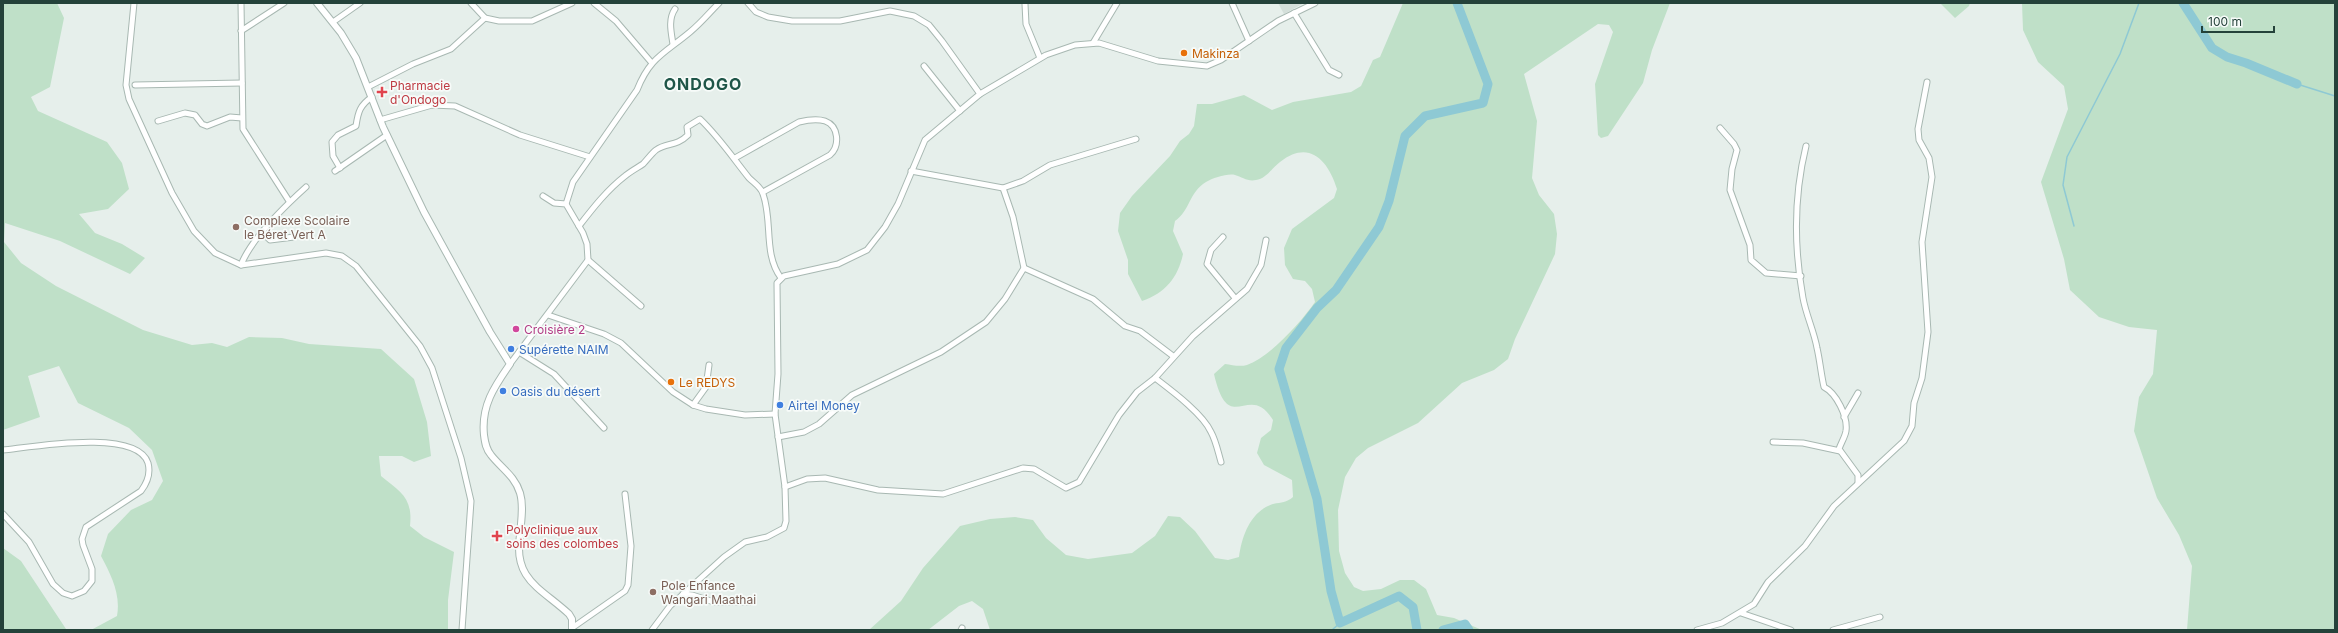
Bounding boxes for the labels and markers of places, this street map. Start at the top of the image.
place label: Makinza [1192,46,1240,61]
marker: Makinza [1179,48,1189,58]
place label: Pharmacie d'Ondogo [390,78,450,107]
marker: Pharmacie d'Ondogo [377,87,387,97]
place label: Complexe Scolaire le Béret Vert A [244,213,350,242]
marker: Complexe Scolaire le Béret Vert A [231,222,241,232]
place label: Croisière 2 [524,322,585,337]
marker: Croisière 2 [511,324,521,334]
place label: Supérette NAIM [519,342,609,357]
marker: Supérette NAIM [506,344,516,354]
place label: Le REDYS [679,375,735,390]
marker: Le REDYS [666,377,676,387]
place label: Oasis du désert [511,384,600,399]
marker: Oasis du désert [498,386,508,396]
place label: Airtel Money [788,398,860,413]
marker: Airtel Money [775,400,785,410]
place label: Polyclinique aux soins des colombes [506,522,619,551]
marker: Polyclinique aux soins des colombes [491,530,503,542]
place label: Pole Enfance Wangari Maathai [661,578,756,607]
marker: Pole Enfance Wangari Maathai [648,587,658,597]

